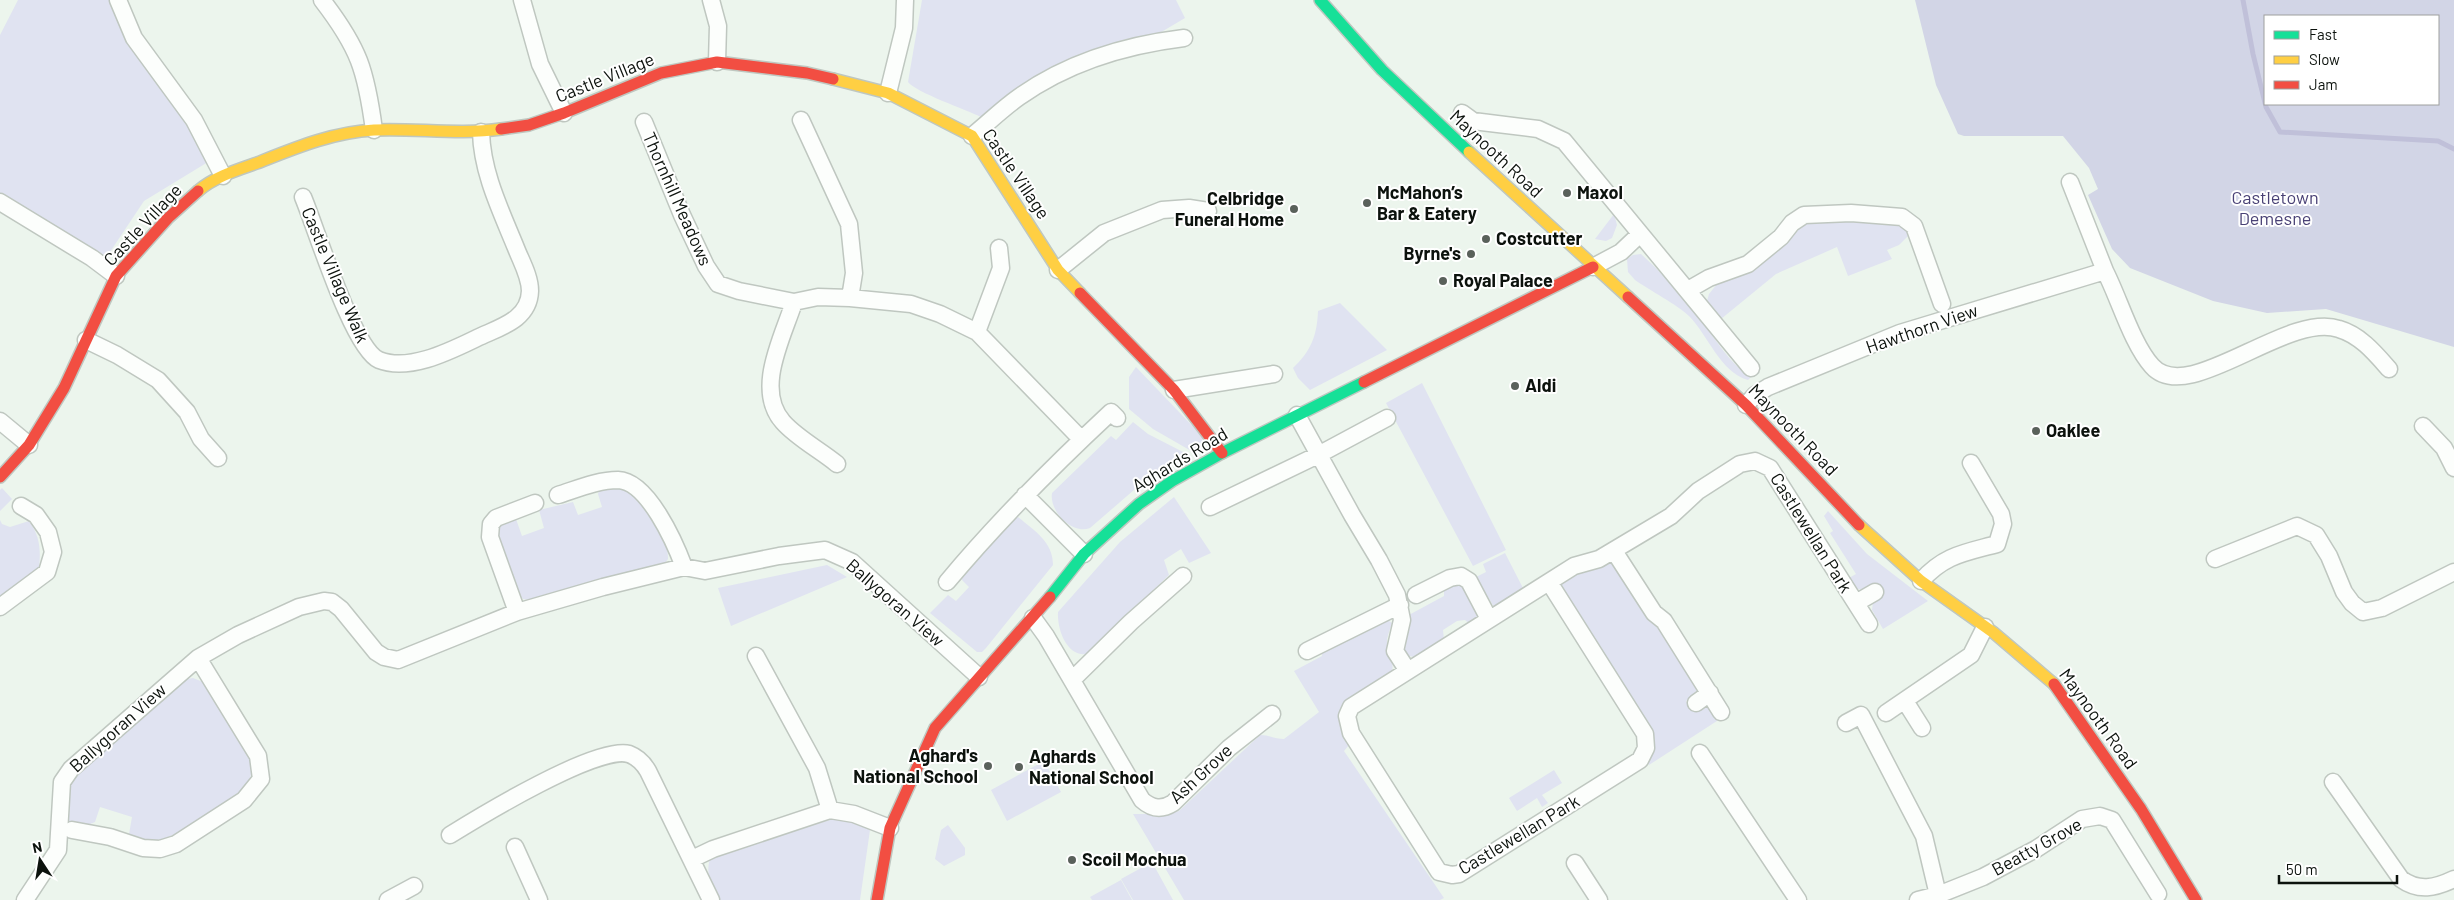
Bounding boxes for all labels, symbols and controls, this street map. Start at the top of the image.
legend [2264,15,2439,105]
text: Fast [2309,25,2337,43]
street label: Castle Village [552,47,657,107]
text: Slow [2309,50,2340,68]
text: Jam [2309,75,2338,93]
street label: Maynooth Road [1446,105,1548,202]
street label: Castle Village [979,124,1055,223]
street label: Thornhill Meadows [639,128,717,269]
street label: Castle Village [99,179,186,270]
place label: McMahon’s Bar & Eatery [1377,181,1477,224]
place label: Maxol [1577,181,1623,203]
park label: Castletown Demesne [2231,186,2319,229]
place label: Celbridge Funeral Home [1175,187,1284,230]
marker: Maxol [1561,187,1573,199]
marker: McMahon’s Bar & Eatery [1361,197,1373,209]
street label: Castle Village Walk [297,203,374,346]
marker: Celbridge Funeral Home [1288,203,1300,215]
place label: Costcutter [1496,227,1583,249]
marker: Costcutter [1480,233,1492,245]
place label: Byrne's [1403,242,1461,264]
marker: Byrne's [1465,248,1477,260]
place label: Royal Palace [1453,269,1553,291]
marker: Royal Palace [1437,275,1449,287]
street label: Hawthorn View [1863,299,1981,358]
place label: Aldi [1525,374,1556,396]
street label: Maynooth Road [1744,379,1843,480]
marker: Aldi [1509,380,1521,392]
place label: Oaklee [2046,419,2100,441]
street label: Aghards Road [1128,422,1231,496]
marker: Oaklee [2030,425,2042,437]
street label: Castlewellan Park [1766,469,1858,596]
street label: Ballygoran View [842,554,949,651]
street label: Maynooth Road [2055,664,2143,773]
street label: Ballygoran View [64,678,170,776]
street label: Ash Grove [1164,739,1236,808]
place label: Aghard's National School [853,744,978,787]
place label: Aghards National School [1029,745,1154,788]
marker: Aghard's National School [982,760,994,772]
marker: Aghards National School [1013,761,1025,773]
street label: Castlewellan Park [1454,789,1583,879]
street label: Beatty Grove [1988,812,2085,880]
north arrow [15,835,65,885]
text: N [31,838,44,856]
place label: Scoil Mochua [1082,848,1187,870]
scale bar [2279,852,2396,884]
marker: Scoil Mochua [1066,854,1078,866]
text: 50 m [2286,860,2318,878]

